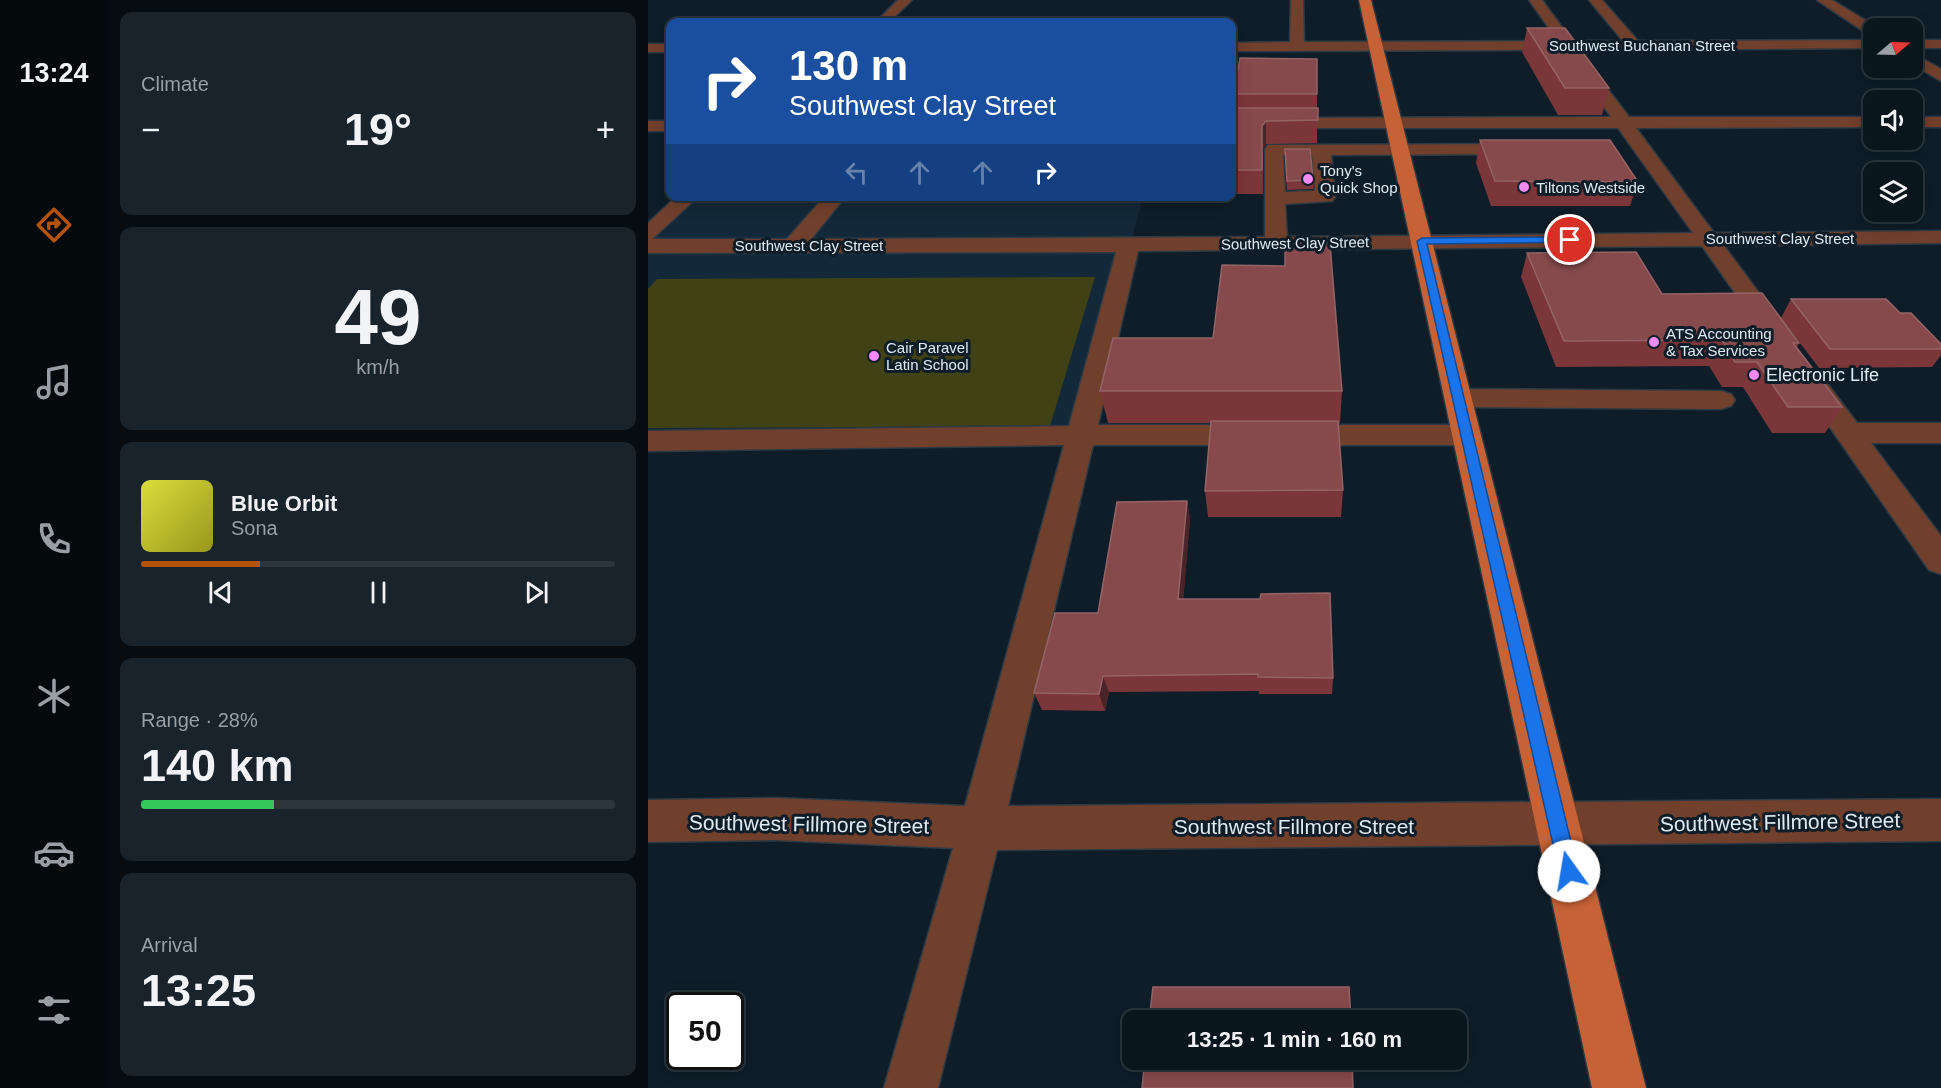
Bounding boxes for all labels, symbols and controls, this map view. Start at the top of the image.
north arrow [1863,18,1923,78]
map controls [1863,18,1923,222]
street label: Southwest Buchanan Street [1549,37,1736,54]
icon: right [690,42,768,120]
text: 130 m [789,42,908,89]
text: 13:24 [19,58,89,88]
text: Climate [141,73,209,95]
button: sound [1863,90,1923,150]
text: Southwest Clay Street [789,91,1056,121]
text: 19° [344,104,412,155]
text: − [141,111,160,148]
text: + [596,111,615,148]
icon: left [840,156,873,189]
icon: ahead [903,156,936,189]
icon: ahead [966,156,999,189]
icon: right [1029,156,1062,189]
place label: Tony's Quick Shop [1320,162,1398,196]
button: layers [1863,162,1923,222]
marker: Tony's Quick Shop [1301,172,1315,186]
place label: Tiltons Westside [1536,179,1645,196]
marker: Tiltons Westside [1517,180,1531,194]
icon: directions [33,204,75,246]
pin [1544,214,1595,265]
icon: arrive [1553,223,1586,256]
street label: Southwest Clay Street [1706,230,1855,247]
street label: Southwest Clay Street [1221,233,1370,253]
street label: Southwest Clay Street [735,237,884,254]
text: 49 [335,273,421,361]
place label: ATS Accounting & Tax Services [1666,325,1772,359]
marker: ATS Accounting & Tax Services [1647,335,1661,349]
place label: Cair Paravel Latin School [886,339,969,373]
marker: Cair Paravel Latin School [867,349,881,363]
text: km/h [356,356,400,378]
icon: music [33,361,75,403]
place label: Electronic Life [1766,365,1879,385]
marker: Electronic Life [1747,368,1761,382]
text: Blue Orbit [231,491,337,516]
text: Sona [231,517,278,539]
icon: phone [33,518,75,560]
icon: previous [204,576,237,609]
icon: pause [362,576,395,609]
icon: next [520,576,553,609]
icon: climate [33,675,75,717]
text: Range · 28% [141,709,258,731]
text: 140 km [141,740,294,791]
street label: Southwest Fillmore Street [1660,808,1901,836]
street label: Southwest Fillmore Street [689,810,930,838]
street label: Southwest Fillmore Street [1174,815,1414,838]
icon: car [33,832,75,874]
position arrow [1537,839,1601,903]
text: Arrival [141,934,198,956]
text: 13:25 [141,965,256,1016]
icon: filters [33,989,75,1031]
speed limit sign: 50 [666,992,744,1070]
text: 13:25 · 1 min · 160 m [1187,1027,1402,1052]

